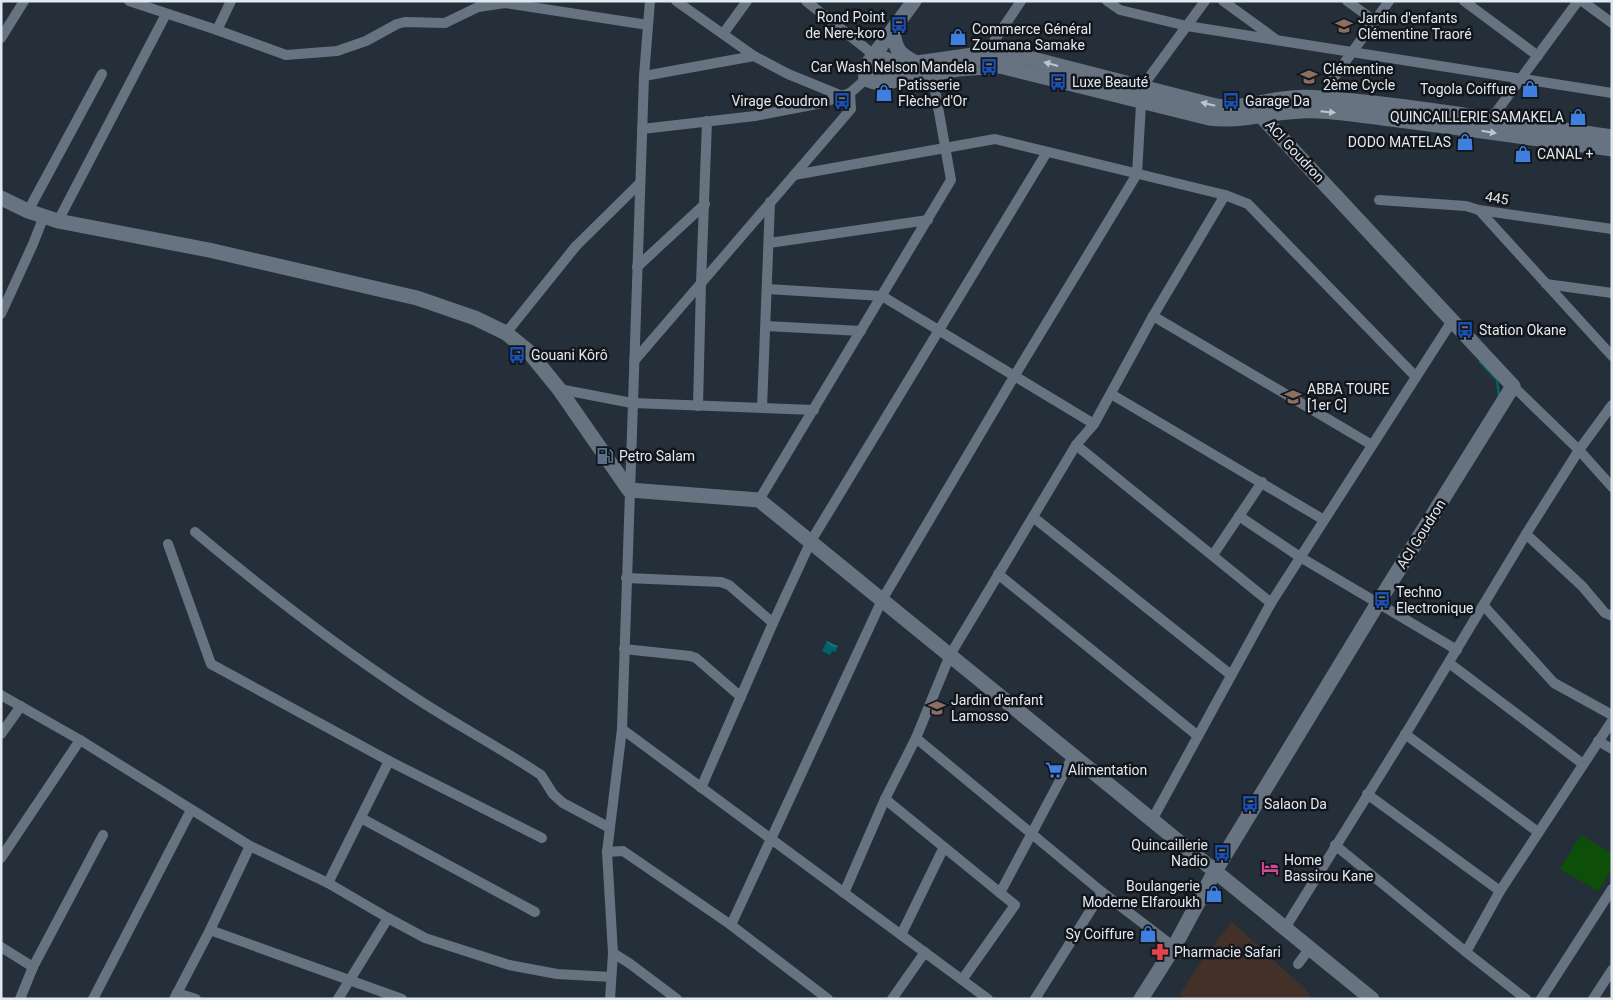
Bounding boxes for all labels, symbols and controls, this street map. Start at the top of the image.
place label: Rond Point de Nere-koro [805,9,885,41]
place label: Jardin d'enfants Clémentine Traoré [1358,10,1472,42]
bus stop icon: Rond Point de Nere-koro [889,15,909,35]
school or university icon: Jardin d'enfants Clémentine Traoré [1334,16,1354,36]
place label: Commerce Général Zoumana Samake [972,21,1092,53]
shop icon: Commerce Général Zoumana Samake [948,27,968,47]
bus stop icon: Car Wash Nelson Mandela [979,57,999,77]
place label: Car Wash Nelson Mandela [811,59,975,75]
one-way arrow [1043,59,1058,67]
place label: Clémentine 2ème Cycle [1323,61,1395,93]
school or university icon: Clémentine 2ème Cycle [1299,67,1319,87]
bus stop icon: Luxe Beauté [1048,72,1068,92]
place label: Luxe Beauté [1072,74,1148,90]
place label: Patisserie Flèche d'Or [898,77,967,109]
shop icon: Togola Coiffure [1520,79,1540,99]
place label: Togola Coiffure [1420,81,1516,97]
shop icon: Patisserie Flèche d'Or [874,83,894,103]
bus stop icon: Virage Goudron [832,91,852,111]
bus stop icon: Garage Da [1221,91,1241,111]
place label: Virage Goudron [731,93,828,109]
place label: Garage Da [1245,93,1310,109]
one-way arrow [1201,100,1216,108]
shop icon: QUINCAILLERIE SAMAKELA [1568,107,1588,127]
one-way arrow [1320,108,1336,116]
place label: QUINCAILLERIE SAMAKELA [1390,109,1564,125]
street label: ACI Goudron [1262,117,1328,185]
one-way arrow [1482,128,1498,136]
shop icon: DODO MATELAS [1455,132,1475,152]
place label: DODO MATELAS [1348,134,1451,150]
shop icon: CANAL + [1513,144,1533,164]
place label: CANAL + [1537,146,1594,162]
street label: 445 [1484,188,1510,208]
bus stop icon: Station Okane [1455,320,1475,340]
place label: Station Okane [1479,322,1566,338]
bus stop icon: Gouani Kôrô [507,345,527,365]
place label: Gouani Kôrô [531,347,608,363]
place label: ABBA TOURE [1er C] [1307,381,1389,413]
school or university icon: ABBA TOURE [1er C] [1283,387,1303,407]
fuel station icon: Petro Salam [595,446,615,466]
place label: Petro Salam [619,448,695,464]
street label: ACI Goudron [1393,496,1449,572]
place label: Techno Electronique [1396,584,1474,616]
bus stop icon: Techno Electronique [1372,590,1392,610]
place label: Jardin d'enfant Lamosso [951,692,1044,724]
school or university icon: Jardin d'enfant Lamosso [927,698,947,718]
supermarket icon: Alimentation [1044,760,1064,780]
place label: Alimentation [1068,762,1147,778]
bus stop icon: Salaon Da [1240,794,1260,814]
place label: Salaon Da [1264,796,1327,812]
place label: Quincaillerie Nadio [1131,837,1208,869]
bus stop icon: Quincaillerie Nadio [1212,843,1232,863]
place label: Home Bassirou Kane [1284,852,1374,884]
hotel icon: Home Bassirou Kane [1260,858,1280,878]
place label: Boulangerie Moderne Elfaroukh [1082,878,1200,910]
shop icon: Boulangerie Moderne Elfaroukh [1204,884,1224,904]
shop icon: Sy Coiffure [1138,924,1158,944]
place label: Sy Coiffure [1066,926,1134,942]
pharmacy icon: Pharmacie Safari [1150,942,1170,962]
place label: Pharmacie Safari [1174,944,1281,960]

